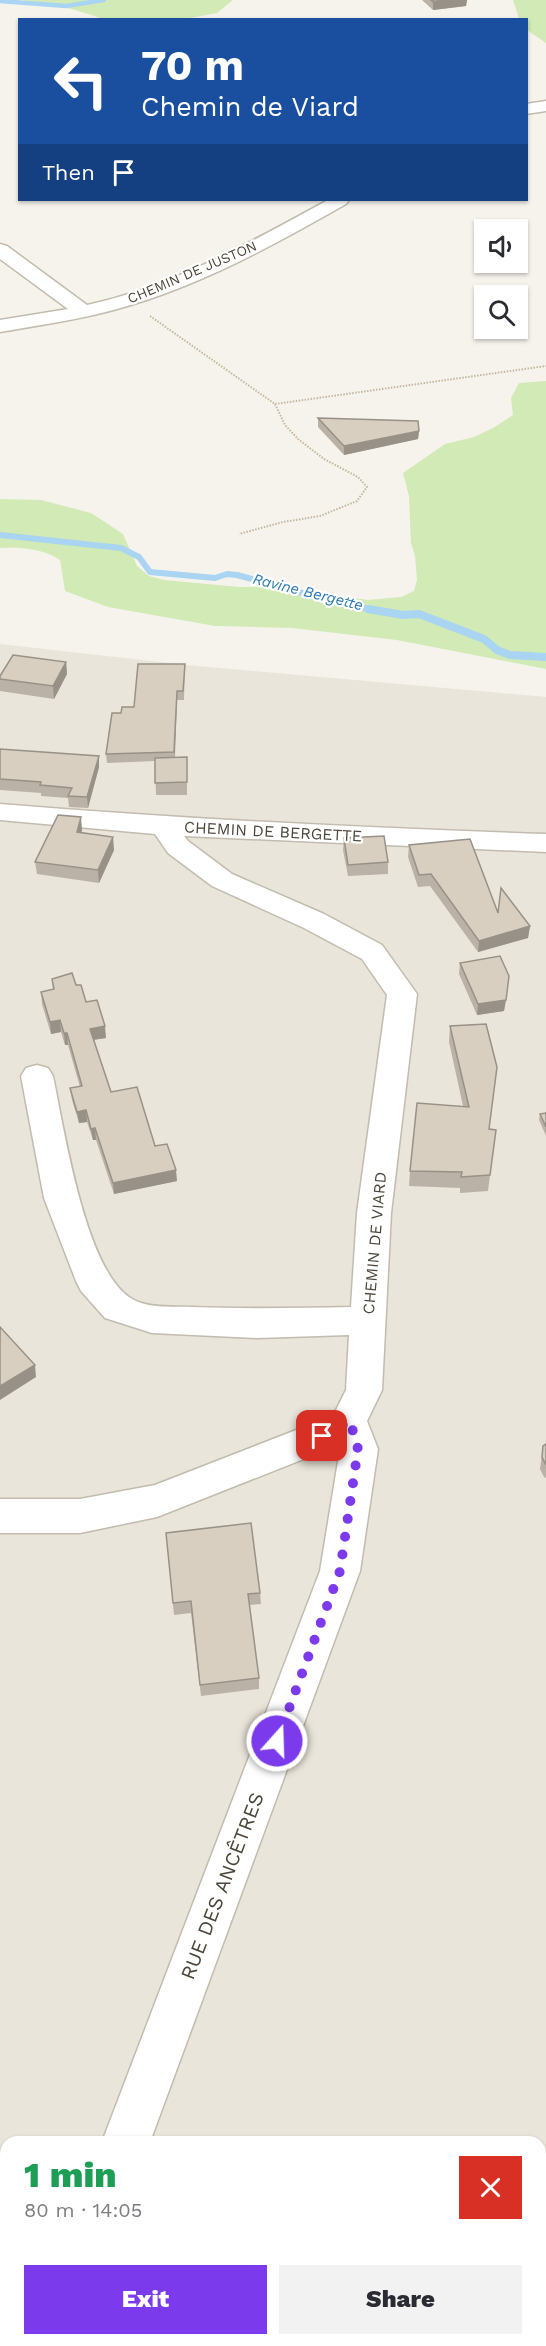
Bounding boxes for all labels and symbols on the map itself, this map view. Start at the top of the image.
street label: CHEMIN DE JUSTON [125,238,259,306]
water label: Ravine Bergette [251,570,365,614]
street label: CHEMIN DE BERGETTE [183,817,362,846]
street label: CHEMIN DE VIARD [359,1171,390,1315]
pin [296,1410,347,1461]
position arrow [245,1709,309,1773]
street label: RUE DES ANCÊTRES [175,1789,269,1983]

